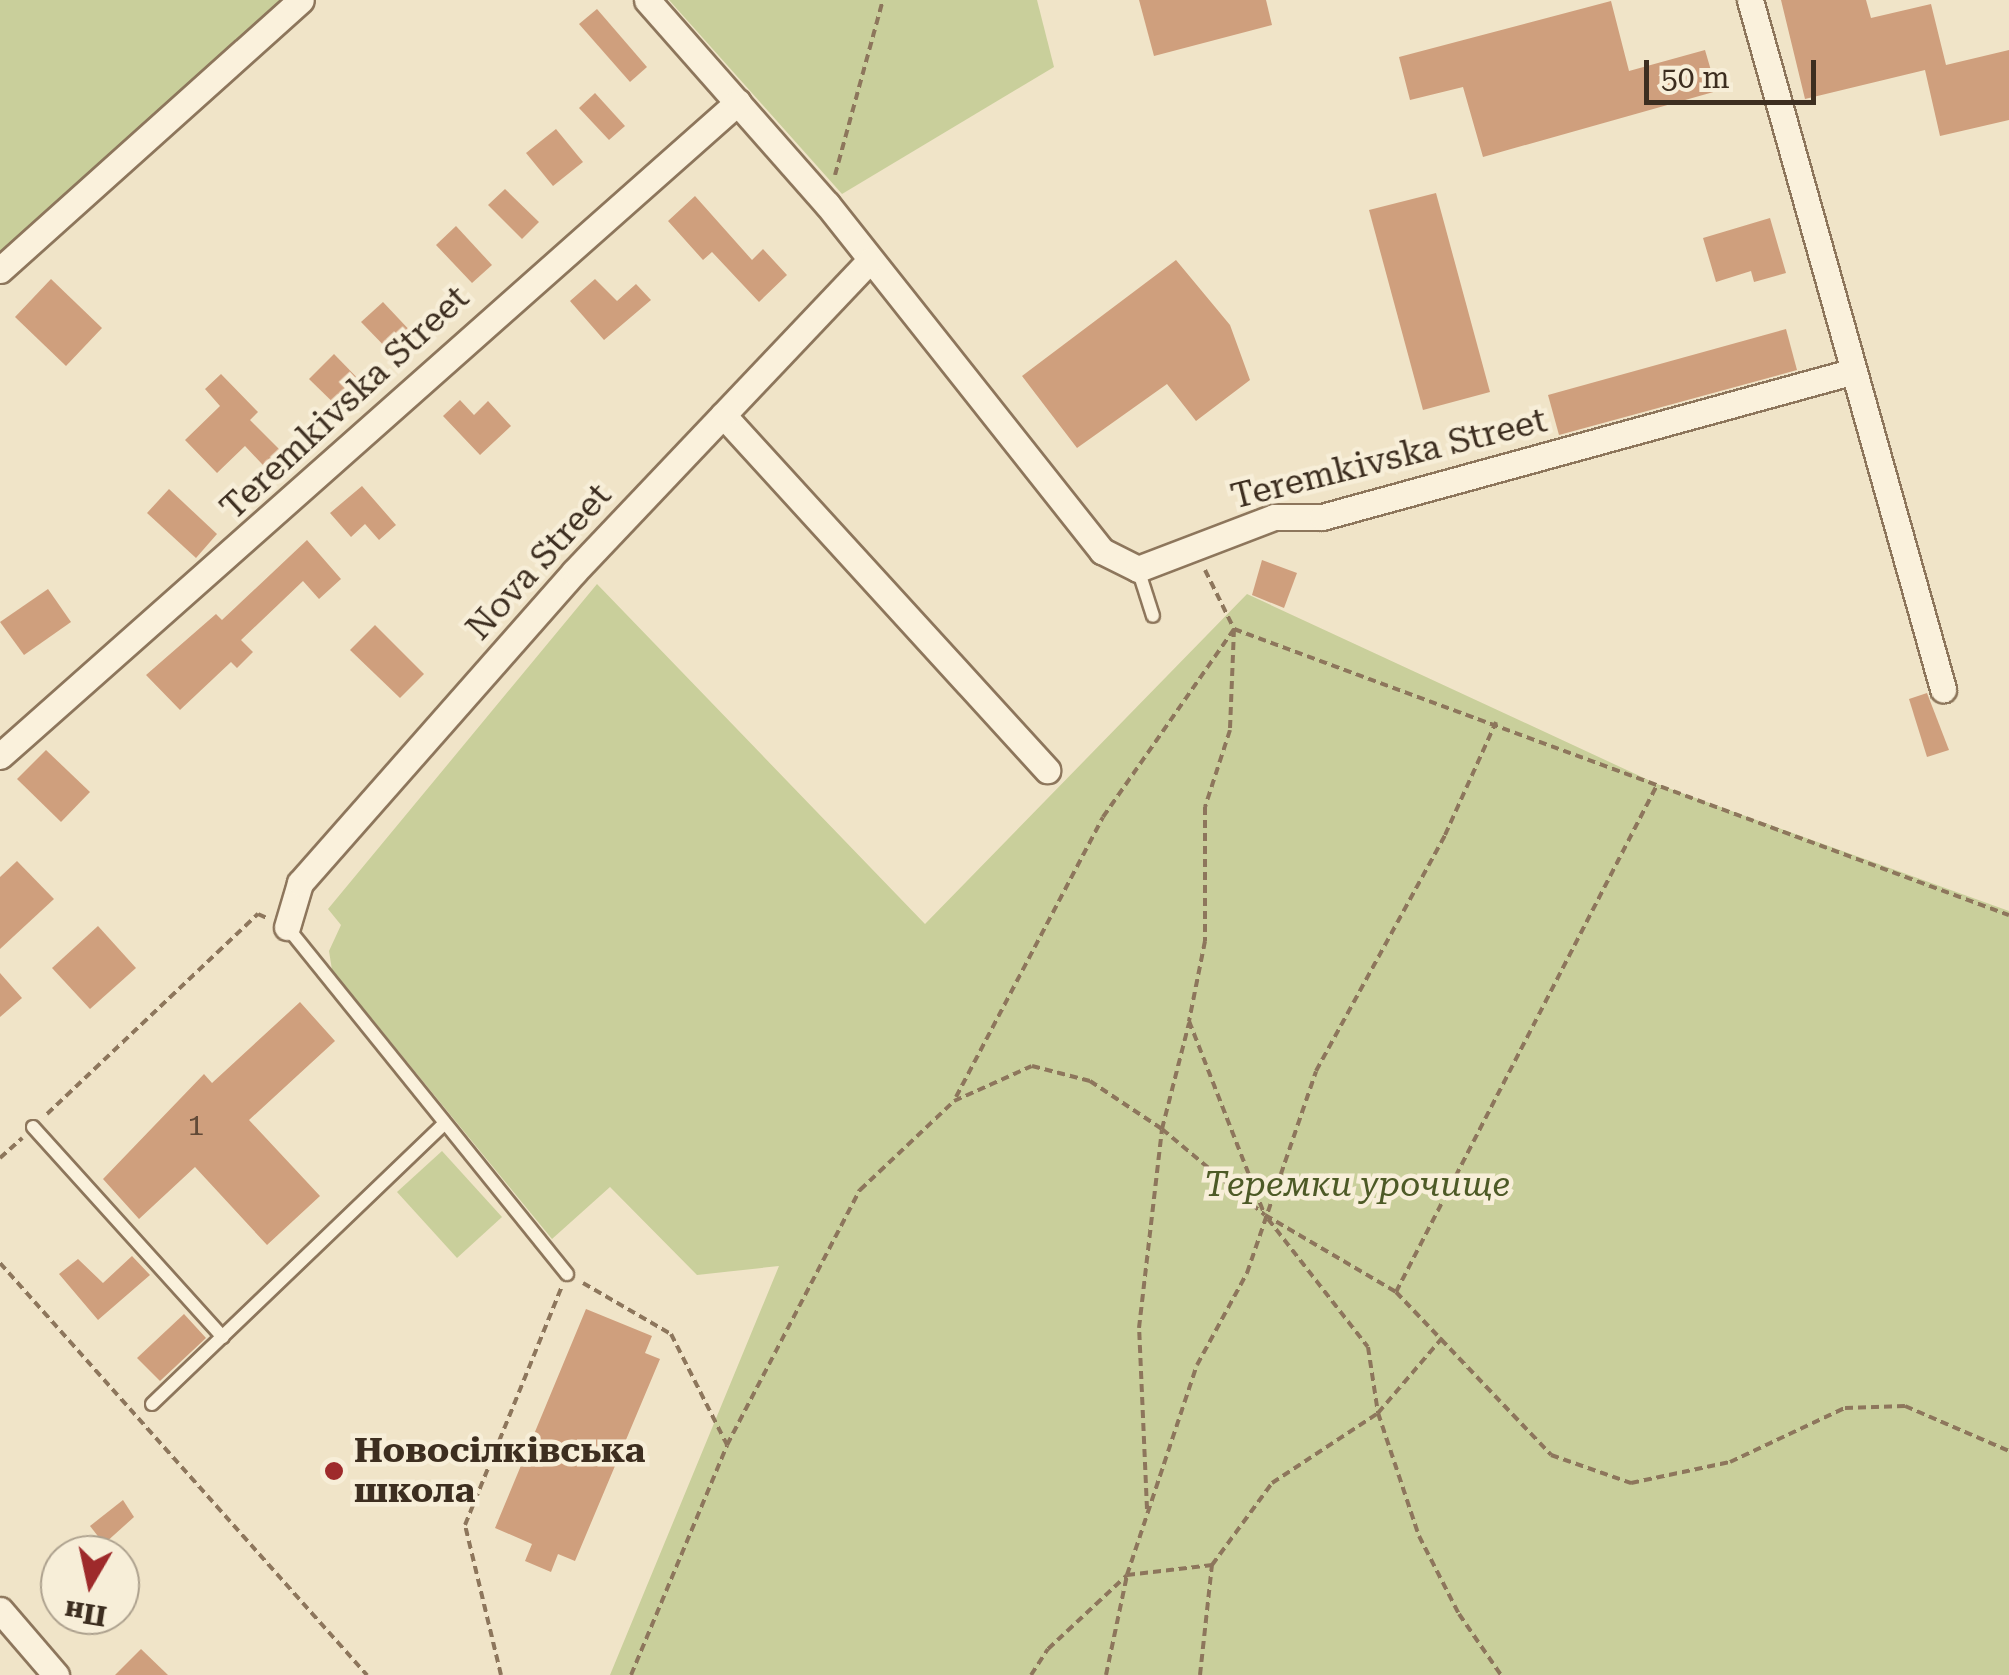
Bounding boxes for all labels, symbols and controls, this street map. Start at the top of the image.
scale bar [1649,40,1822,102]
text: 50 m [1661,60,1730,95]
street label: Teremkivska Street [212,277,478,529]
street label: Teremkivska Street [1227,399,1551,519]
street label: Nova Street [458,475,620,649]
house number: 1 [188,1107,204,1143]
park label: Теремки урочище [1204,1164,1510,1206]
place label: Новосілківська школа [354,1430,645,1512]
marker: Новосілківська школа [323,1460,345,1482]
north arrow [40,1535,140,1635]
text: Пн [62,1594,109,1633]

